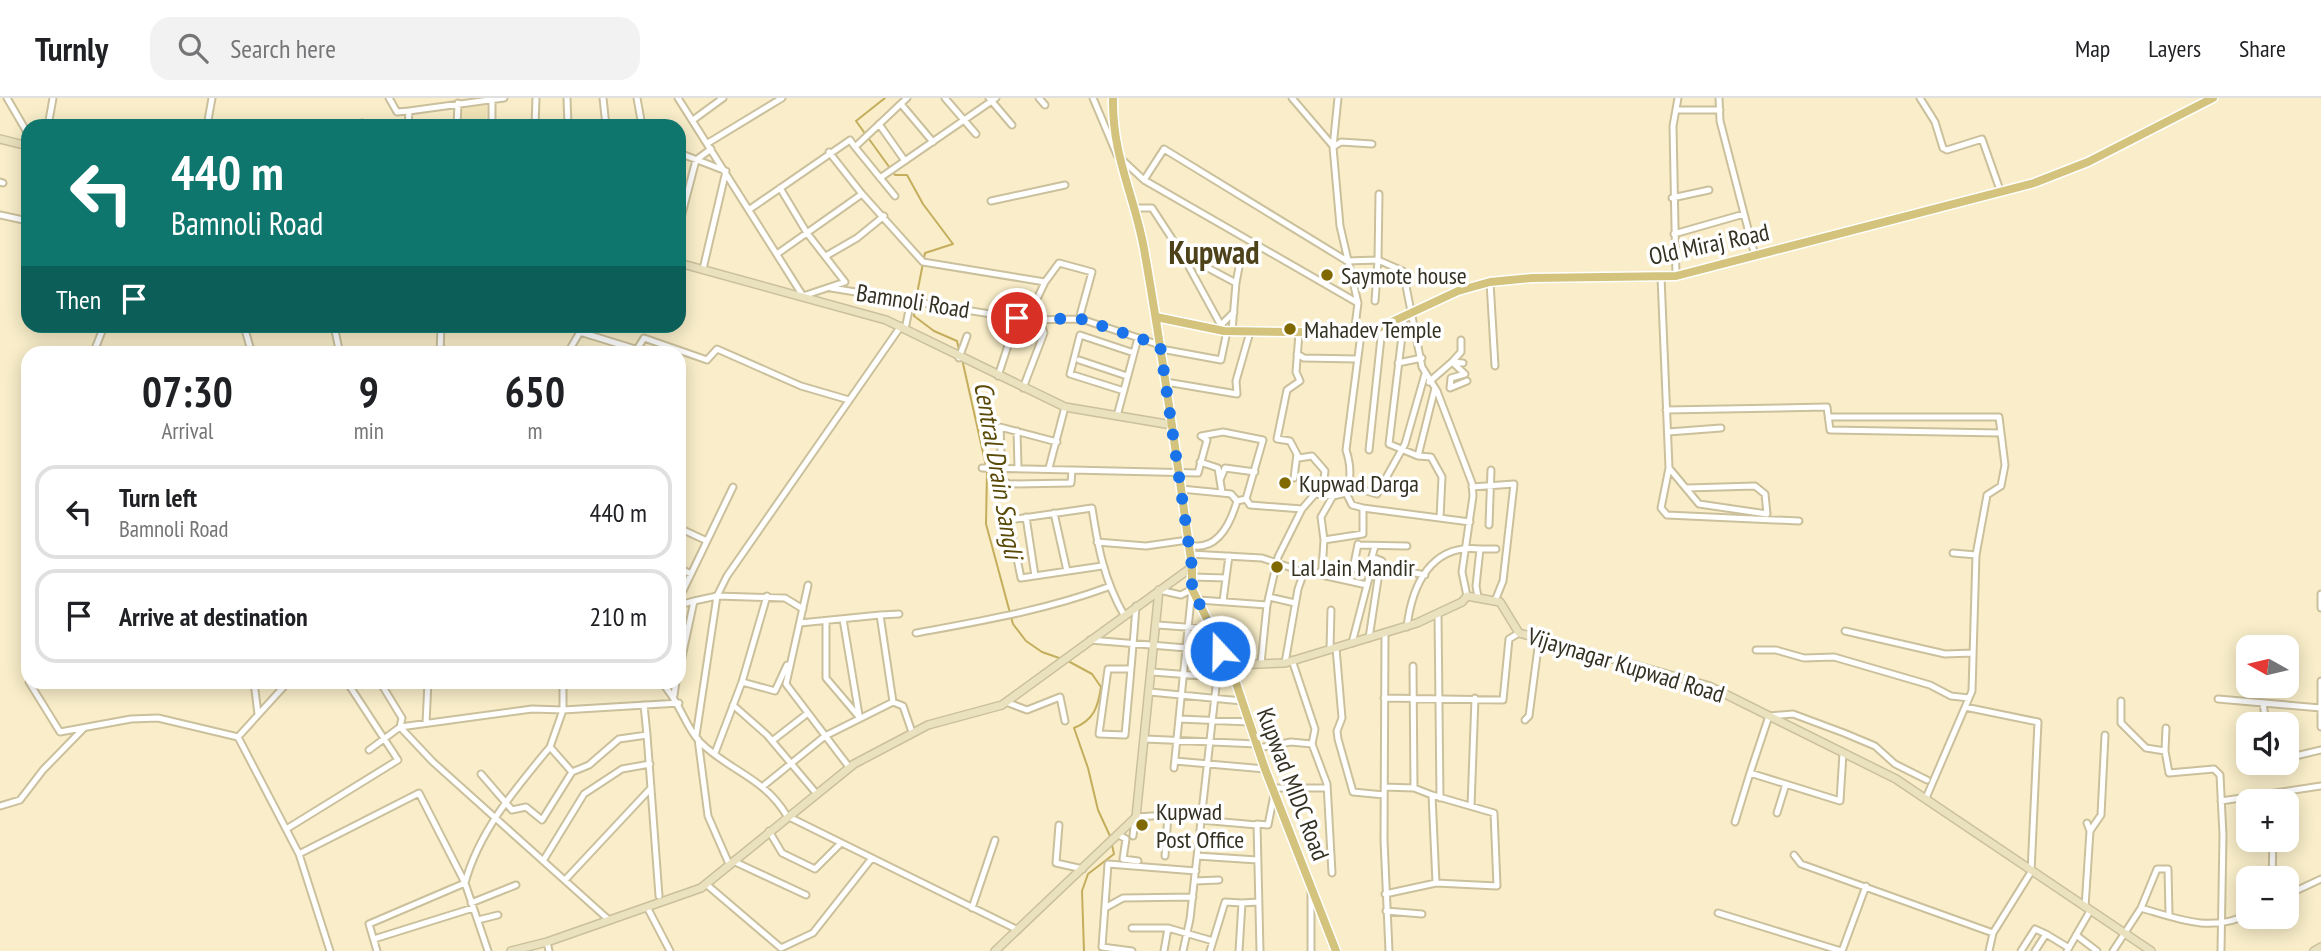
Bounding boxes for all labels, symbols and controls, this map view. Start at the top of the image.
search box [150,17,640,80]
text: Turnly [35,27,108,70]
icon: search [174,29,212,67]
text: Search here [230,32,336,65]
text: Map [2075,33,2110,64]
text: Layers [2148,33,2201,64]
text: Share [2239,33,2286,64]
text: 440 m [171,140,284,204]
icon: left [56,147,147,238]
text: Bamnoli Road [171,202,323,244]
street label: Old Miraj Road [1646,216,1772,272]
district label: Kupwad [1168,231,1260,273]
place label: Saymote house [1341,260,1467,291]
marker: Saymote house [1319,267,1335,283]
street label: Bamnoli Road [854,277,972,325]
icon: arrive [115,280,153,318]
text: Then [56,283,101,316]
pin [987,288,1047,348]
icon: arrive [998,299,1036,337]
place label: Mahadev Temple [1304,314,1442,345]
marker: Mahadev Temple [1282,321,1298,337]
text: 07:30 [142,364,233,419]
text: 9 [359,364,379,419]
text: 650 [505,364,565,419]
water label: Central Drain Sangli [967,379,1031,564]
text: Arrival [161,416,213,445]
text: min [354,416,384,445]
text: m [527,416,542,445]
place label: Kupwad Darga [1299,468,1419,499]
marker: Kupwad Darga [1277,475,1293,491]
text: Turn left [119,481,197,514]
icon: left [60,493,98,531]
text: 440 m [589,496,647,529]
text: Bamnoli Road [119,514,229,543]
place label: Lal Jain Mandir [1291,552,1415,583]
marker: Lal Jain Mandir [1269,559,1285,575]
icon: arrive [60,597,98,635]
text: Arrive at destination [119,600,308,633]
text: 210 m [589,600,647,633]
position arrow [1183,614,1257,688]
street label: Vijaynagar Kupwad Road [1523,620,1728,710]
north arrow [2236,635,2300,698]
map controls [2236,635,2299,929]
street label: Kupwad MIDC Road [1250,703,1336,865]
button: sound [2236,712,2299,775]
button: + [2236,789,2299,852]
place label: Kupwad Post Office [1156,796,1244,855]
marker: Kupwad Post Office [1134,817,1150,833]
button: − [2236,866,2299,929]

